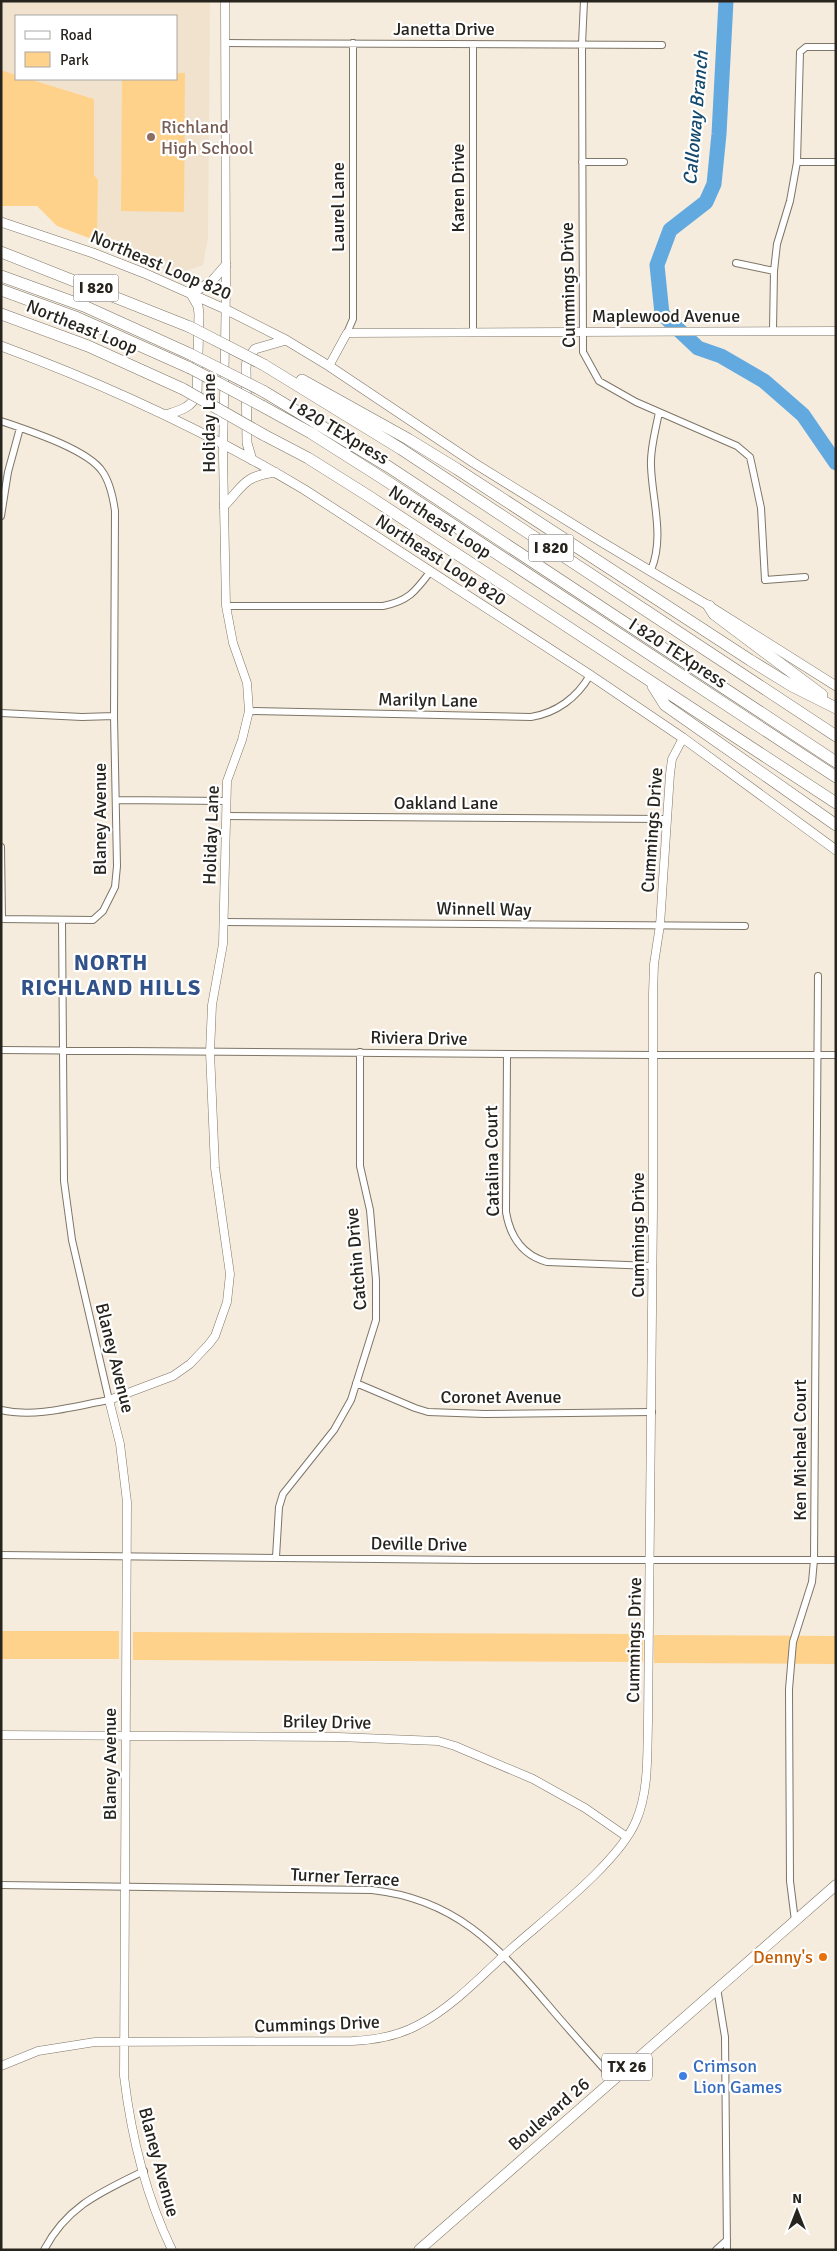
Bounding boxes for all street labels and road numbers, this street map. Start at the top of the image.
street label: Janetta Drive [393,18,495,40]
street label: Karen Drive [447,143,469,233]
street label: Laurel Lane [327,162,349,252]
street label: Cummings Drive [556,222,580,348]
street label: Northeast Loop 820 [87,225,235,305]
road number: I 820 [74,274,118,302]
street label: Northeast Loop [23,295,141,359]
street label: Maplewood Avenue [592,305,740,327]
street label: Holiday Lane [198,373,220,473]
street label: I 820 TEXpress [285,393,393,469]
street label: Northeast Loop [384,481,496,563]
street label: Northeast Loop 820 [372,510,510,610]
road number: I 820 [528,534,574,562]
street label: I 820 TEXpress [625,613,731,693]
street label: Marilyn Lane [378,688,478,712]
street label: Blaney Avenue [89,763,111,875]
street label: Cummings Drive [637,767,667,893]
street label: Holiday Lane [198,785,224,885]
street label: Oakland Lane [394,792,498,814]
street label: Winnell Way [436,897,532,921]
street label: Riviera Drive [370,1026,468,1050]
street label: Catalina Court [480,1105,504,1217]
street label: Cummings Drive [627,1172,649,1298]
street label: Catchin Drive [341,1207,371,1311]
street label: Blaney Avenue [91,1301,139,1415]
street label: Ken Michael Court [789,1379,811,1521]
street label: Coronet Avenue [440,1386,562,1408]
street label: Deville Drive [370,1532,468,1556]
street label: Cummings Drive [622,1577,646,1703]
street label: Blaney Avenue [99,1708,121,1820]
street label: Briley Drive [282,1710,372,1734]
street label: Turner Terrace [290,1863,400,1891]
street label: Cummings Drive [254,2011,380,2037]
road number: TX 26 [602,2054,652,2080]
street label: Boulevard 26 [504,2073,594,2155]
street label: Blaney Avenue [134,2105,184,2219]

